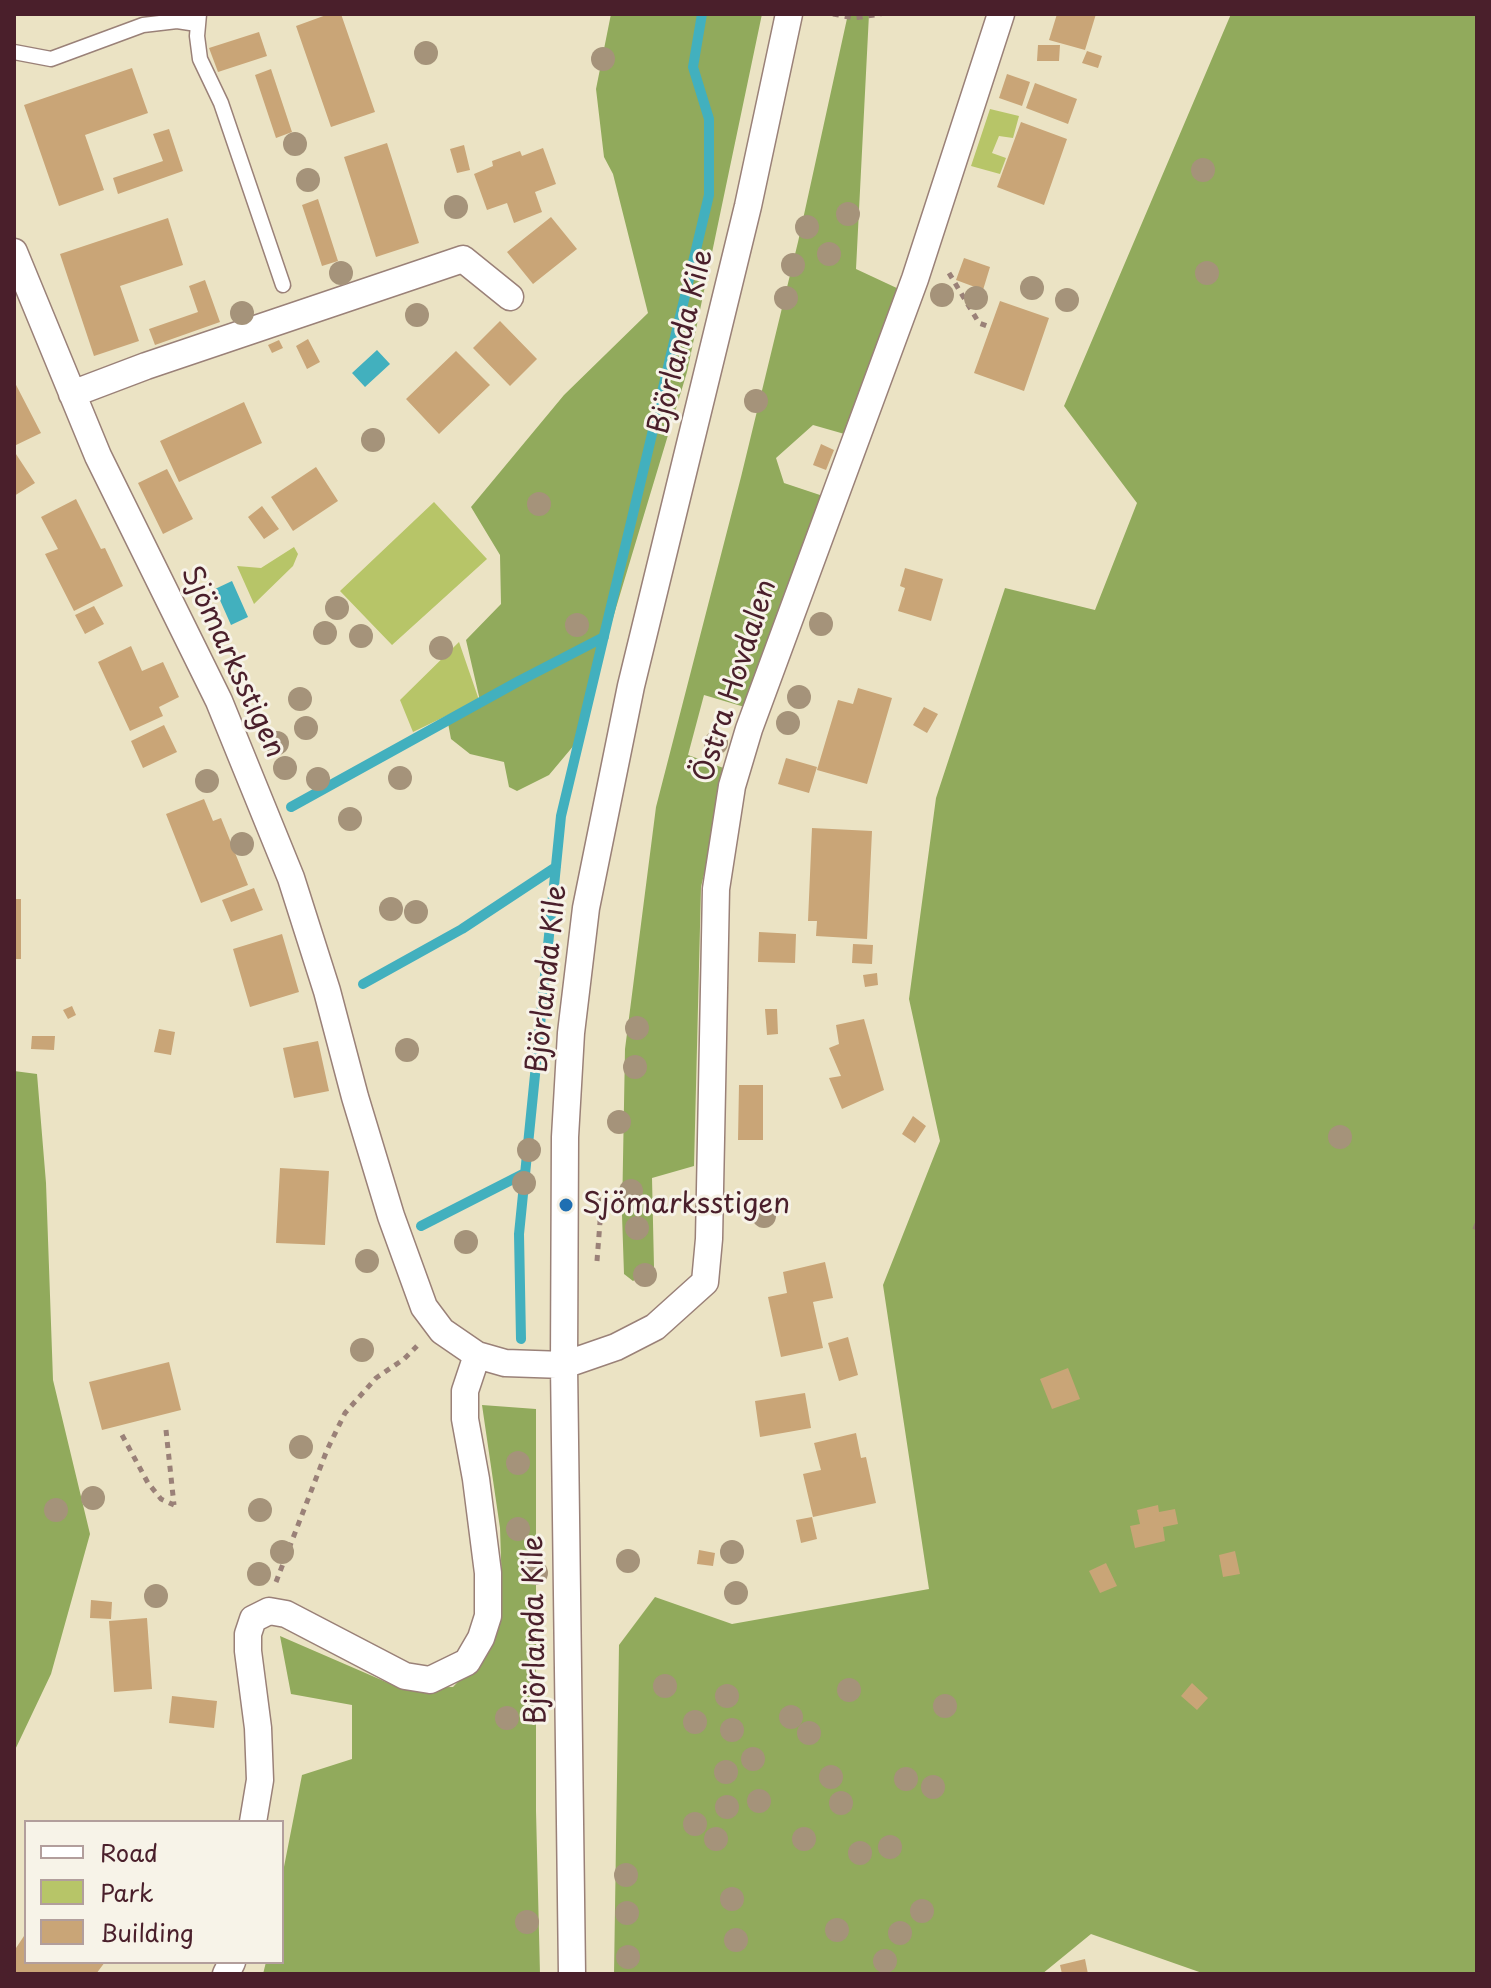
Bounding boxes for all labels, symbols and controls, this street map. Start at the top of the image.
street label: Björlanda Kile [643,246,721,438]
street label: Sjömarksstigen [173,561,291,763]
street label: Östra Hovdalen [687,576,785,786]
street label: Björlanda Kile [521,883,575,1075]
place label: Sjömarksstigen [582,1188,790,1222]
marker: Sjömarksstigen [557,1196,575,1214]
street label: Björlanda Kile [518,1535,554,1725]
legend [24,1820,284,1964]
text: Road [100,1834,158,1870]
text: Park [100,1874,154,1910]
text: Building [100,1914,194,1950]

